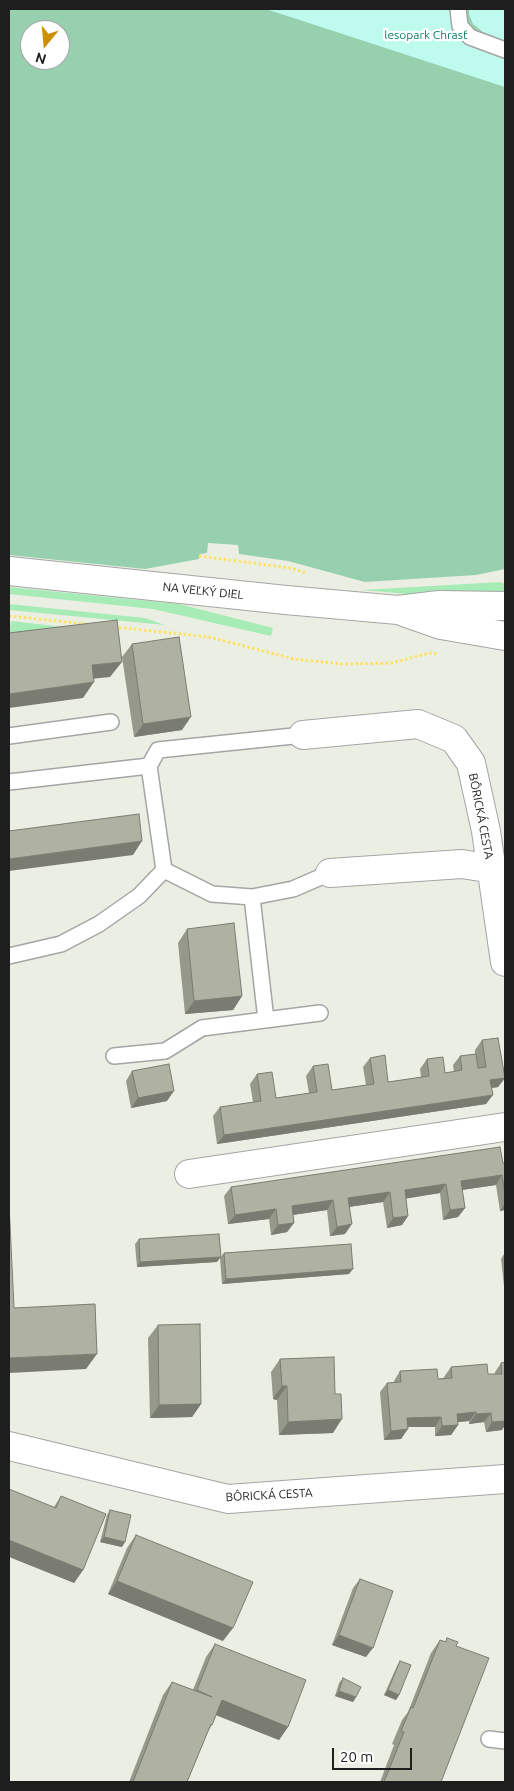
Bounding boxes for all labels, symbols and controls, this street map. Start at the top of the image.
north arrow [20,20,70,70]
park label: lesopark Chrasť [384,28,468,42]
text: N [34,49,48,68]
street label: NA VEĽKÝ DIEL [162,580,244,602]
street label: BÔRICKÁ CESTA [466,772,496,860]
street label: BÔRICKÁ CESTA [225,1486,313,1504]
scale bar [334,1738,414,1770]
text: 20 m [340,1748,373,1765]

